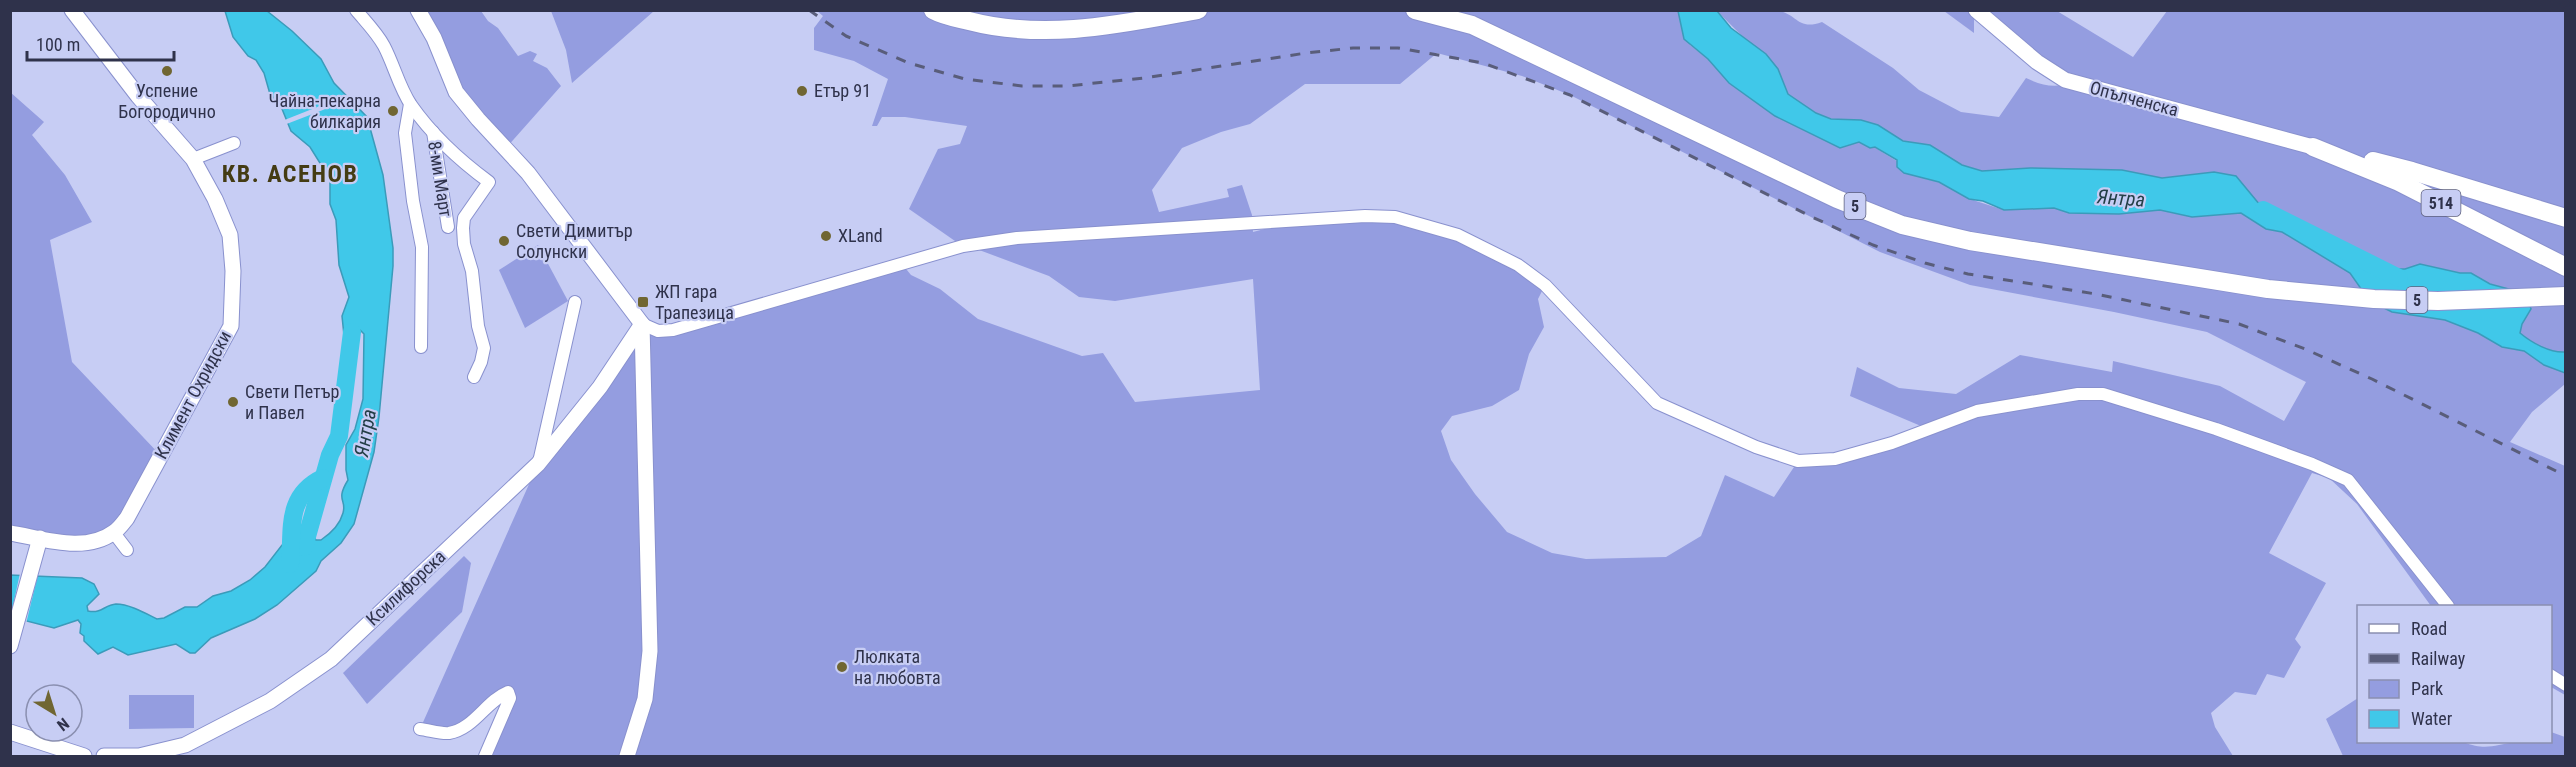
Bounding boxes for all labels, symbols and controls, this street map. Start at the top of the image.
scale bar [27,24,174,62]
text: 100 m [36,34,80,55]
marker: Успение Богородично [160,64,174,78]
street label: Опълченска [2088,77,2181,120]
place label: Успение Богородично [118,80,216,122]
place label: Етър 91 [814,80,871,101]
marker: Етър 91 [795,84,809,98]
place label: Чайна-пекарна билкария [269,90,381,132]
marker: Чайна-пекарна билкария [386,104,400,118]
street label: 8-ми Март [424,140,457,219]
district label: КВ. АСЕНОВ [222,160,358,188]
water label: Янтра [2095,184,2146,212]
road number: 514 [2422,190,2460,216]
road number: 5 [1844,193,1866,219]
place label: Свети Димитър Солунски [516,220,633,262]
place label: XLand [838,225,883,246]
marker: XLand [819,229,833,243]
marker: Свети Димитър Солунски [497,234,511,248]
place label: ЖП гара Трапезица [655,281,734,323]
road number: 5 [2406,287,2428,313]
marker: ЖП гара Трапезица [636,295,650,309]
street label: Климент Охридски [150,327,235,462]
place label: Свети Петър и Павел [245,381,339,423]
marker: Свети Петър и Павел [226,395,240,409]
water label: Янтра [349,407,381,460]
street label: Ксилифорска [362,546,450,630]
legend [2357,605,2552,743]
text: Road [2411,618,2447,639]
place label: Люлката на любовта [854,646,941,688]
text: Railway [2411,648,2466,669]
marker: Люлката на любовта [835,660,849,674]
text: Park [2411,678,2443,699]
north arrow [24,683,84,743]
text: Water [2411,708,2453,729]
text: N [53,714,73,735]

